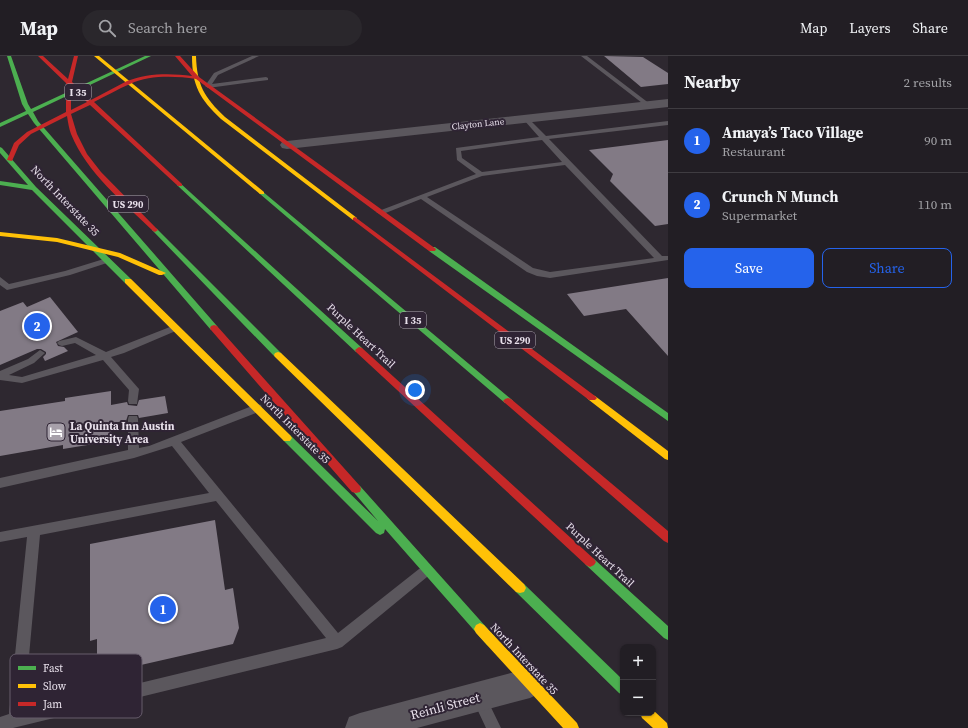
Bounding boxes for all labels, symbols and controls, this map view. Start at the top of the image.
search box [82,10,362,46]
text: Map [20,15,58,41]
icon: search [96,17,118,39]
text: Search here [128,17,207,38]
text: Map [800,18,827,38]
text: Layers [849,18,891,38]
text: Share [913,18,948,38]
text: Nearby [684,70,740,94]
text: 2 results [904,74,952,91]
road number: I 35 [65,84,91,100]
street label: Clayton Lane [451,115,505,133]
text: Amaya’s Taco Village [722,122,863,143]
text: 1 [693,132,701,149]
text: 90 m [924,132,952,149]
text: Restaurant [722,143,785,160]
street label: North Interstate 35 [27,162,103,240]
text: Crunch N Munch [722,186,838,207]
road number: US 290 [108,196,148,212]
text: 2 [693,196,701,213]
text: 110 m [918,196,952,213]
text: Supermarket [722,207,797,224]
button: Save [684,248,814,288]
button: Share [822,248,952,288]
street label: Purple Heart Trail [323,300,399,372]
pin: 2 [24,311,50,341]
road number: I 35 [400,312,426,328]
road number: US 290 [495,332,535,348]
your location [405,380,425,400]
street label: North Interstate 35 [257,391,333,467]
place label: La Quinta Inn Austin University Area [70,419,175,447]
hotel icon: La Quinta Inn Austin University Area [45,421,67,443]
street label: Purple Heart Trail [562,519,638,591]
pin: 1 [150,594,176,624]
street label: North Interstate 35 [487,620,561,698]
map controls [620,644,656,716]
button: + [620,644,656,680]
legend [10,654,142,718]
text: Fast [43,661,63,676]
text: Slow [43,679,67,694]
button: − [620,680,656,716]
street label: Reinli Street [408,688,482,723]
text: Jam [42,697,62,712]

